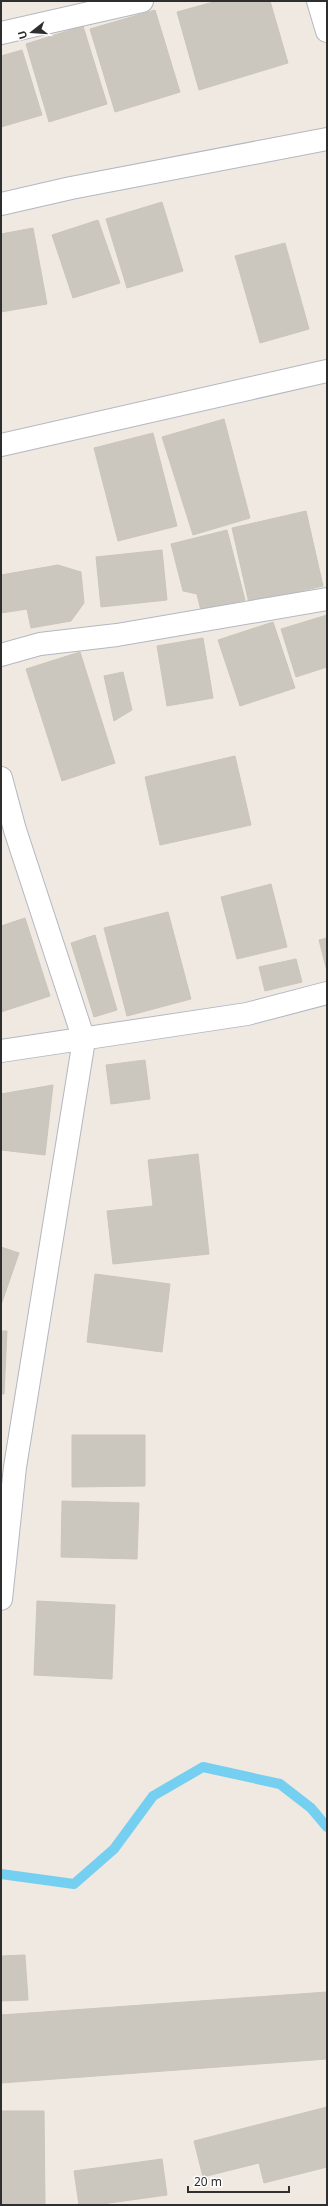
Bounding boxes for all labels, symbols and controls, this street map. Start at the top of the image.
north arrow [12,12,52,52]
text: U [14,29,30,41]
scale bar [188,2168,289,2194]
text: 20 m [194,2173,222,2190]

